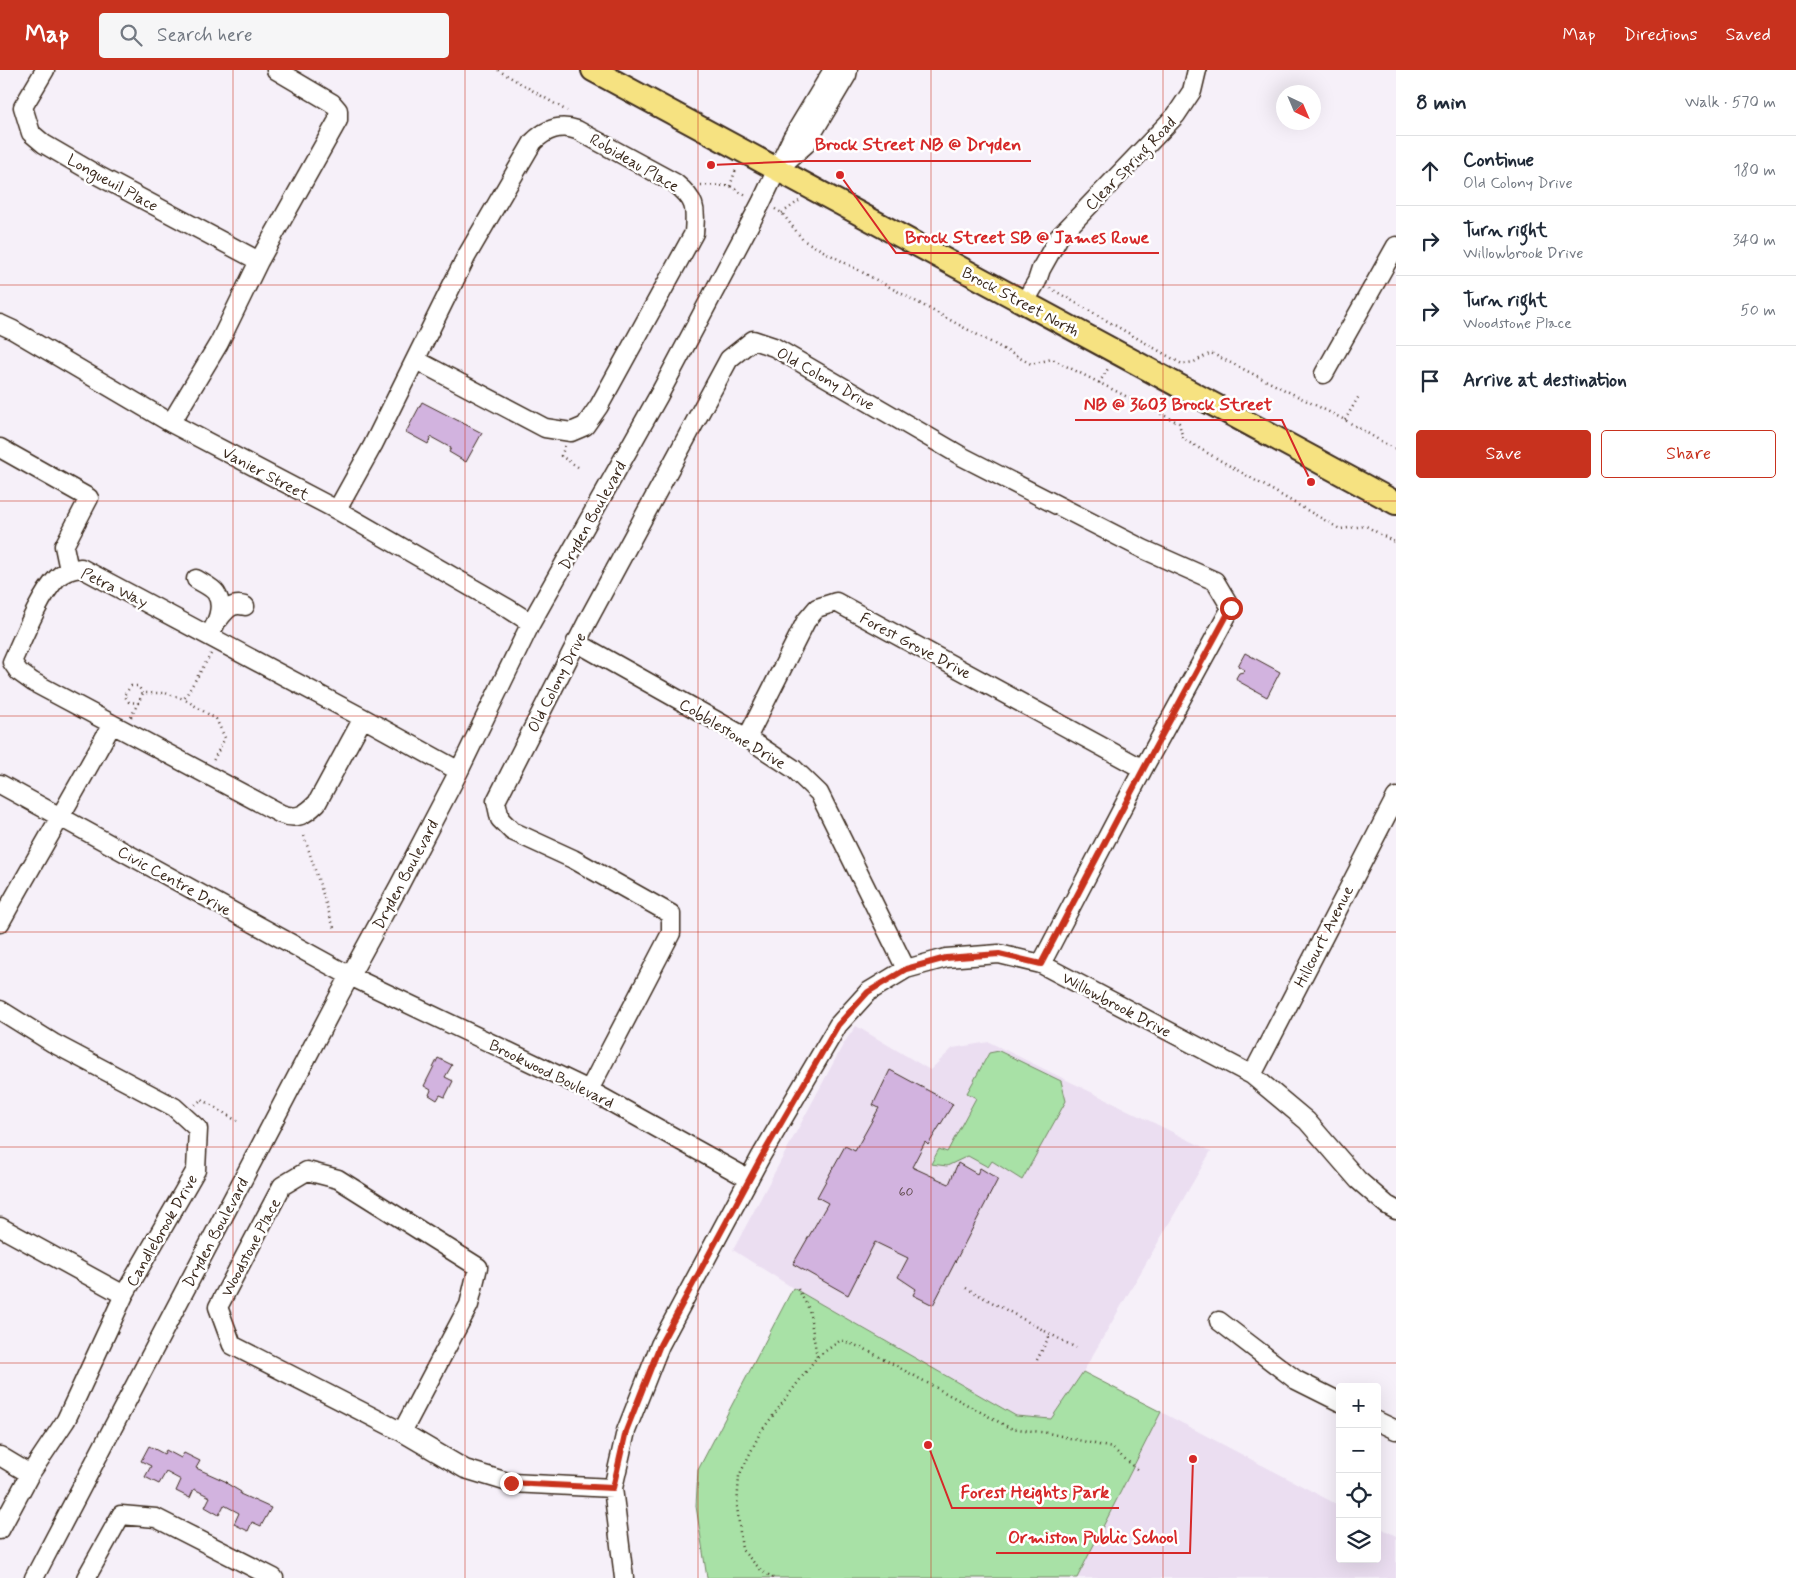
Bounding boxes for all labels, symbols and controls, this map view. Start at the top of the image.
search box [99,13,449,58]
text: Map [25,20,69,51]
icon: search [117,21,145,49]
text: Search here [157,23,253,48]
text: Map [1563,23,1596,47]
text: Directions [1624,23,1698,47]
text: Saved [1726,23,1771,47]
north arrow [1276,85,1321,130]
text: 8 min [1416,89,1467,117]
text: Walk · 570 m [1685,92,1776,113]
street label: Clear Spring Road [1081,113,1182,216]
callout: Brock Street NB @ Dryden [805,128,1031,161]
street label: Robideau Place [586,129,683,198]
text: Brock Street NB @ Dryden [815,133,1021,157]
text: Continue [1463,148,1534,173]
street label: Longueuil Place [62,150,162,218]
icon: ahead [1416,157,1444,185]
text: 180 m [1733,160,1776,181]
text: Old Colony Drive [1463,173,1573,194]
text: Turn right [1463,218,1547,243]
callout: Brock Street SB @ James Rowe [896,220,1159,253]
text: Brock Street SB @ James Rowe [905,226,1149,250]
icon: right [1416,227,1444,255]
text: 340 m [1732,230,1776,251]
text: Willowbrook Drive [1463,243,1583,264]
street label: Brock Street North [958,262,1083,342]
text: Turn right [1463,288,1547,313]
icon: right [1416,297,1444,325]
text: 50 m [1740,300,1776,321]
text: Woodstone Place [1463,313,1572,334]
street label: Old Colony Drive [773,343,878,416]
icon: arrive [1416,367,1444,395]
text: Arrive at destination [1463,368,1627,393]
callout: NB @ 3603 Brock Street [1075,387,1282,420]
text: NB @ 3603 Brock Street [1084,393,1273,417]
button: Save [1416,430,1591,478]
button: Share [1601,430,1776,478]
street label: Vanier Street [218,443,313,506]
street label: Dryden Boulevard [555,458,632,574]
street label: Petra Way [77,563,151,614]
route start [1220,597,1243,620]
street label: Forest Grove Drive [856,608,975,685]
street label: Old Colony Drive [523,629,592,736]
street label: Cobblestone Drive [675,694,790,775]
street label: Dryden Boulevard [369,816,444,933]
street label: Civic Centre Drive [114,841,235,922]
street label: Hillcourt Avenue [1290,882,1359,991]
street label: Willowbrook Drive [1058,968,1174,1043]
street label: Brookwood Boulevard [485,1035,617,1114]
street label: Candlebrook Drive [122,1171,203,1291]
street label: Dryden Boulevard [179,1174,254,1291]
house number: 60 [898,1183,914,1201]
street label: Woodstone Place [217,1195,286,1301]
map controls [1336,1383,1381,1563]
button: + [1336,1383,1381,1428]
button: − [1336,1428,1381,1473]
route end [500,1472,523,1495]
button: locate [1336,1473,1381,1518]
callout: Forest Heights Park [952,1475,1119,1508]
text: Forest Heights Park [961,1481,1109,1505]
button: layers [1336,1518,1381,1563]
callout: Ormiston Public School [996,1520,1190,1553]
text: Ormiston Public School [1008,1526,1178,1550]

